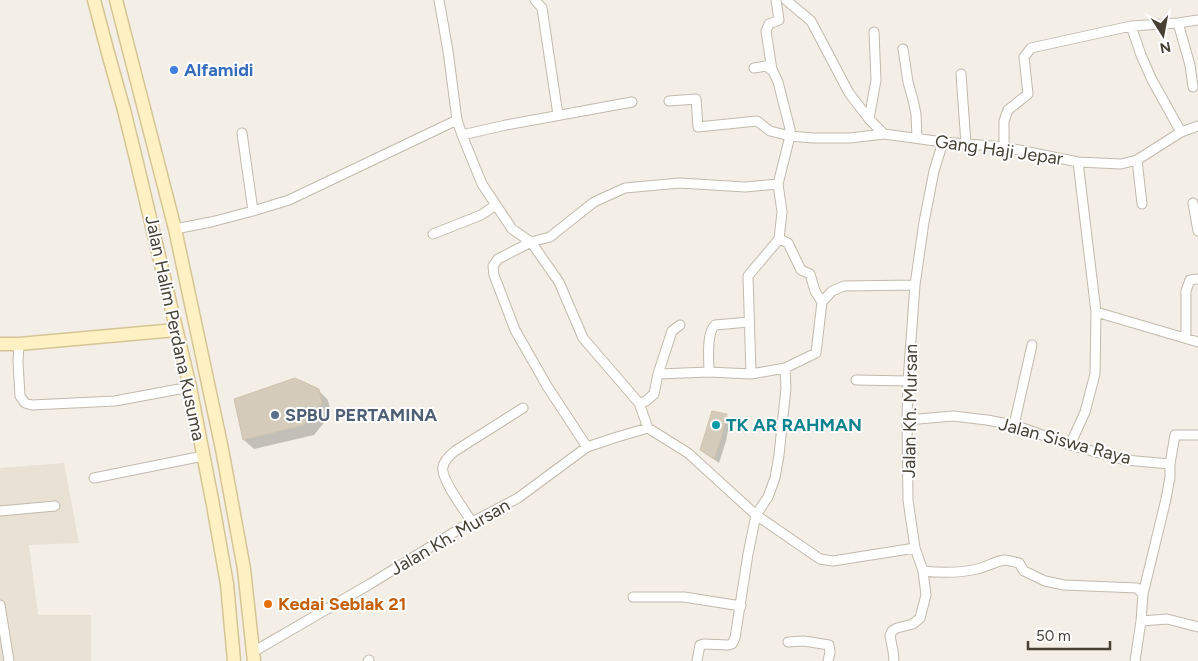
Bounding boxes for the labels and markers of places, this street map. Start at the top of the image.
place label: Alfamidi [184,59,254,81]
marker: Alfamidi [168,64,180,76]
place label: SPBU PERTAMINA [285,404,437,426]
marker: SPBU PERTAMINA [269,409,281,421]
place label: TK AR RAHMAN [726,414,862,436]
marker: TK AR RAHMAN [710,419,722,431]
place label: Kedai Seblak 21 [278,593,406,615]
marker: Kedai Seblak 21 [262,598,274,610]

